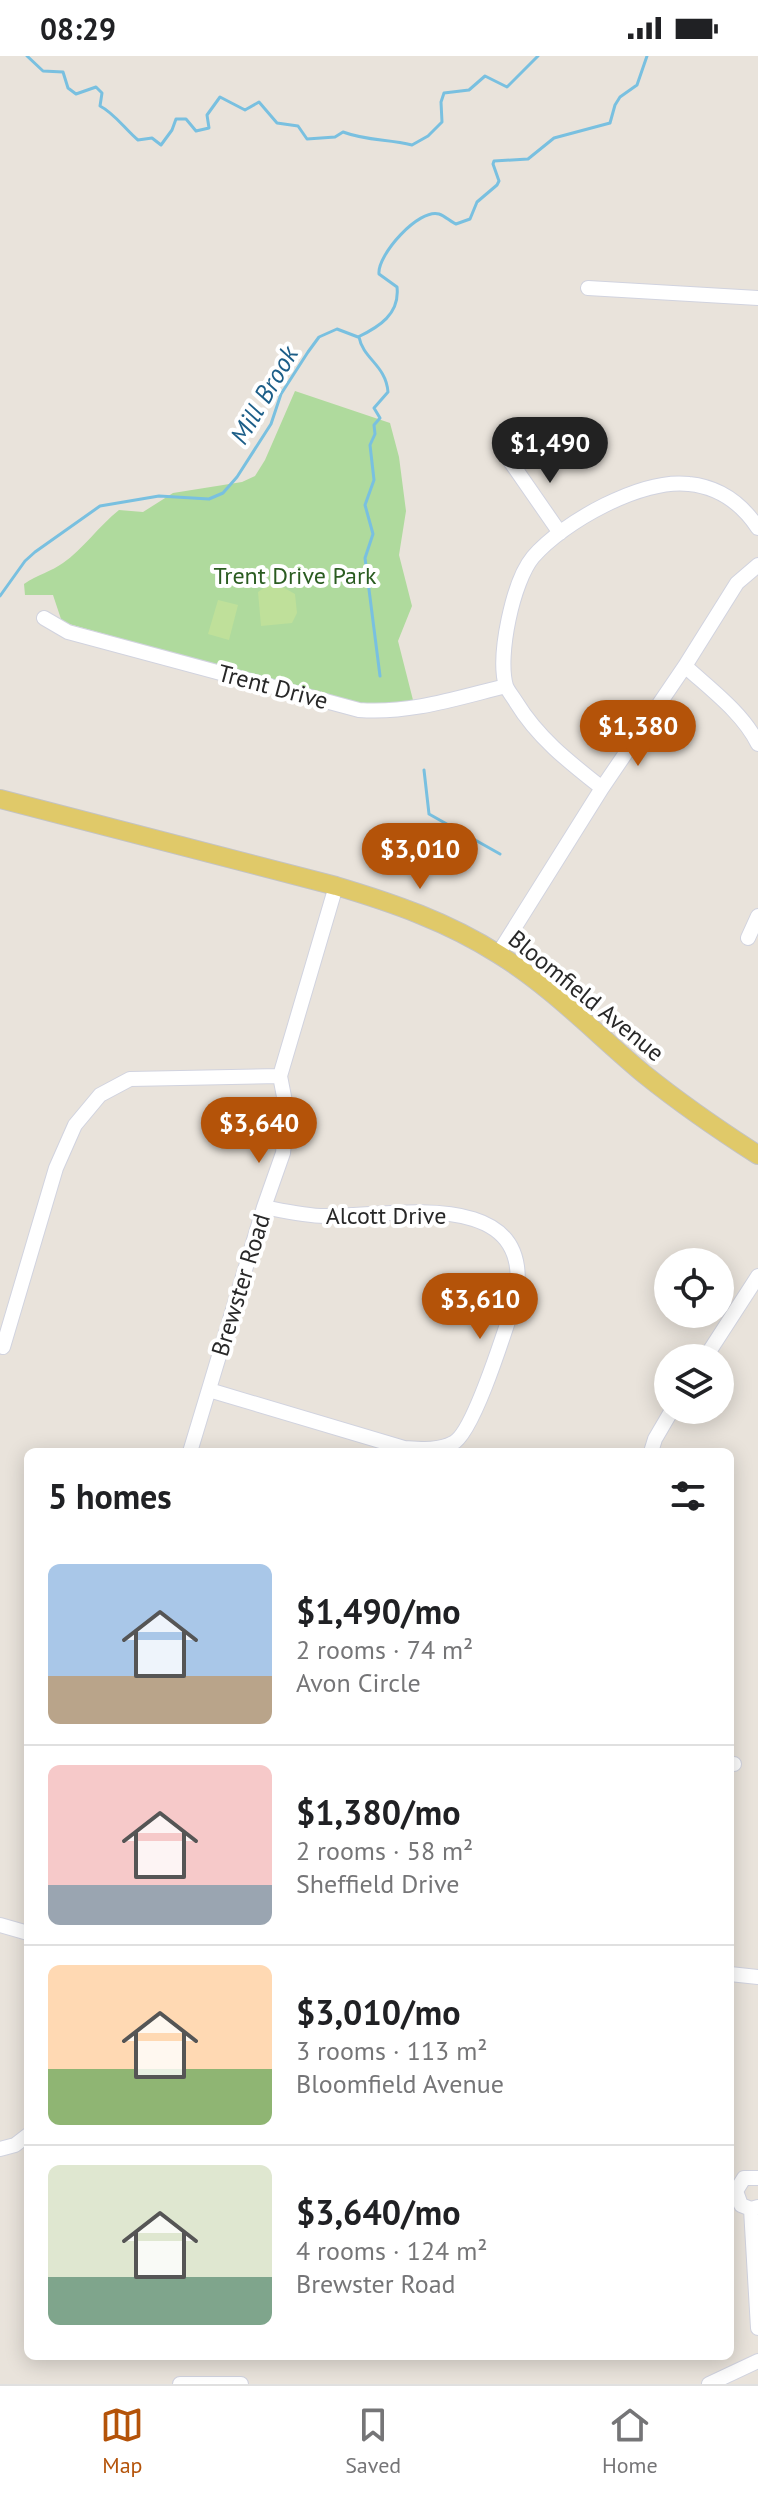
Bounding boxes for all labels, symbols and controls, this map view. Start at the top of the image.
text: 08:29 [40,9,116,48]
water label: Mill Brook [222,339,305,450]
pin: $1,490 [485,417,615,485]
text: $1,490 [510,426,590,459]
park label: Trent Drive Park [213,560,377,591]
street label: Trent Drive [215,657,332,716]
pin: $1,380 [573,700,703,768]
text: $1,380 [598,709,678,742]
pin: $3,010 [355,823,485,891]
text: $3,010 [380,832,460,865]
street label: Bloomfield Avenue [502,923,671,1068]
pin: $3,640 [194,1097,324,1165]
text: $3,640 [219,1106,299,1139]
street label: Alcott Drive [326,1200,446,1231]
street label: Brewster Road [204,1210,277,1360]
map controls [654,1248,734,1424]
button: locate [654,1248,734,1328]
pin: $3,610 [415,1273,545,1341]
text: $3,610 [440,1282,520,1315]
button: layers [654,1344,734,1424]
text: 5 homes [48,1474,172,1518]
icon: filters [666,1474,710,1518]
text: $1,490/mo [296,1589,460,1633]
icon: home [112,1596,208,1692]
text: 2 rooms · 74 m² [296,1633,473,1666]
text: Avon Circle [296,1666,421,1699]
text: $1,380/mo [296,1790,460,1834]
icon: home [112,1797,208,1893]
text: 2 rooms · 58 m² [296,1834,473,1867]
text: Sheffield Drive [296,1867,460,1900]
text: $3,010/mo [296,1990,460,2034]
icon: home [112,1997,208,2093]
text: 3 rooms · 113 m² [296,2034,488,2067]
text: Bloomfield Avenue [296,2067,504,2100]
text: $3,640/mo [296,2190,460,2234]
icon: home [112,2197,208,2293]
text: 4 rooms · 124 m² [296,2234,488,2267]
text: Brewster Road [296,2267,456,2300]
tab: Map [100,2403,144,2479]
tab: Saved [345,2403,401,2479]
tab: Home [602,2403,658,2479]

